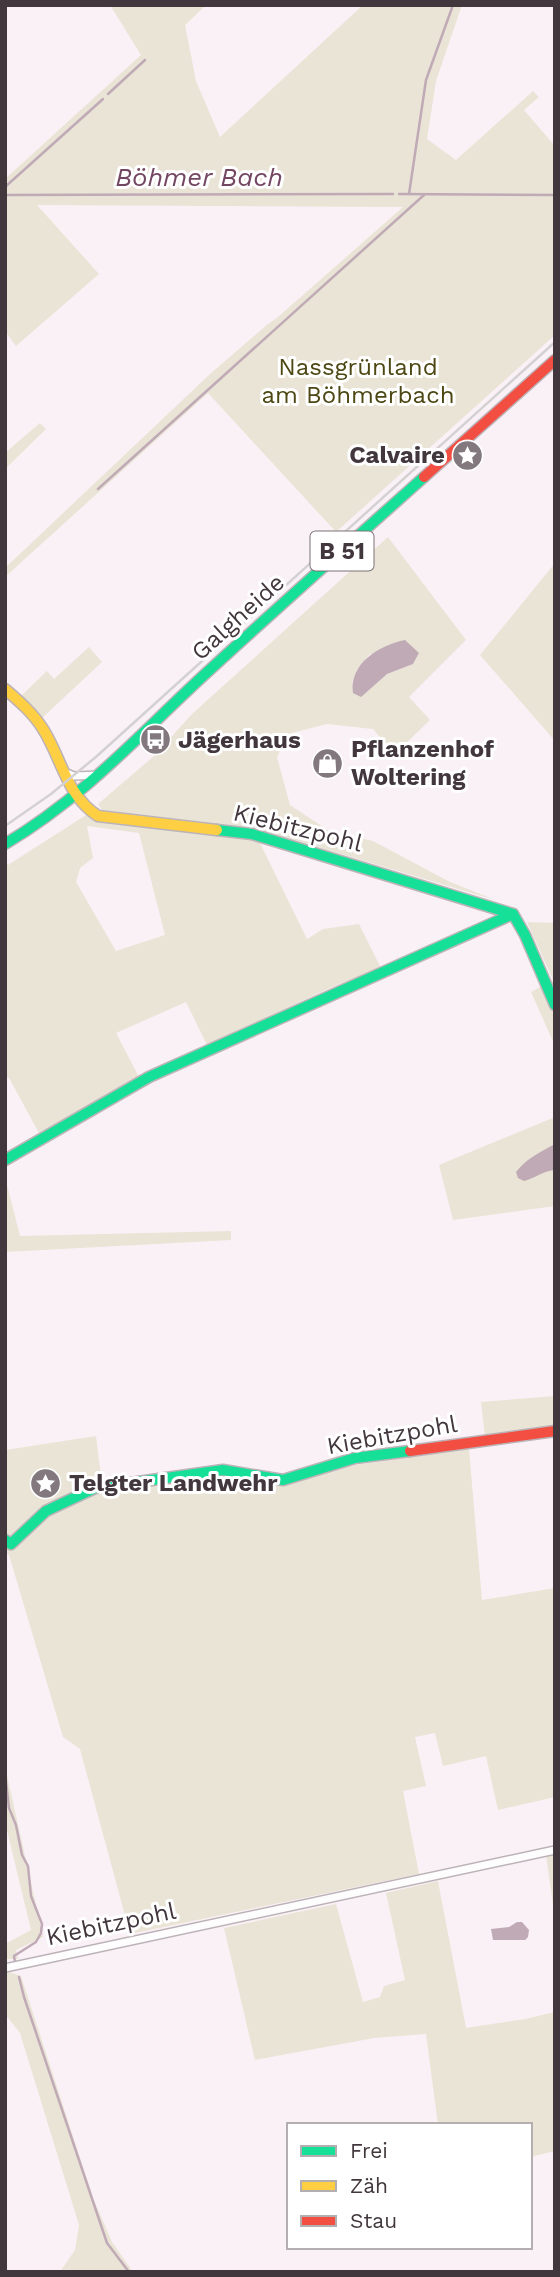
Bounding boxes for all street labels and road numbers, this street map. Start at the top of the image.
road number: B 51 [310,531,374,570]
street label: Galgheide [186,568,290,666]
street label: Kiebitzpohl [231,798,366,858]
street label: Kiebitzpohl [325,1410,460,1460]
street label: Kiebitzpohl [44,1896,179,1951]

